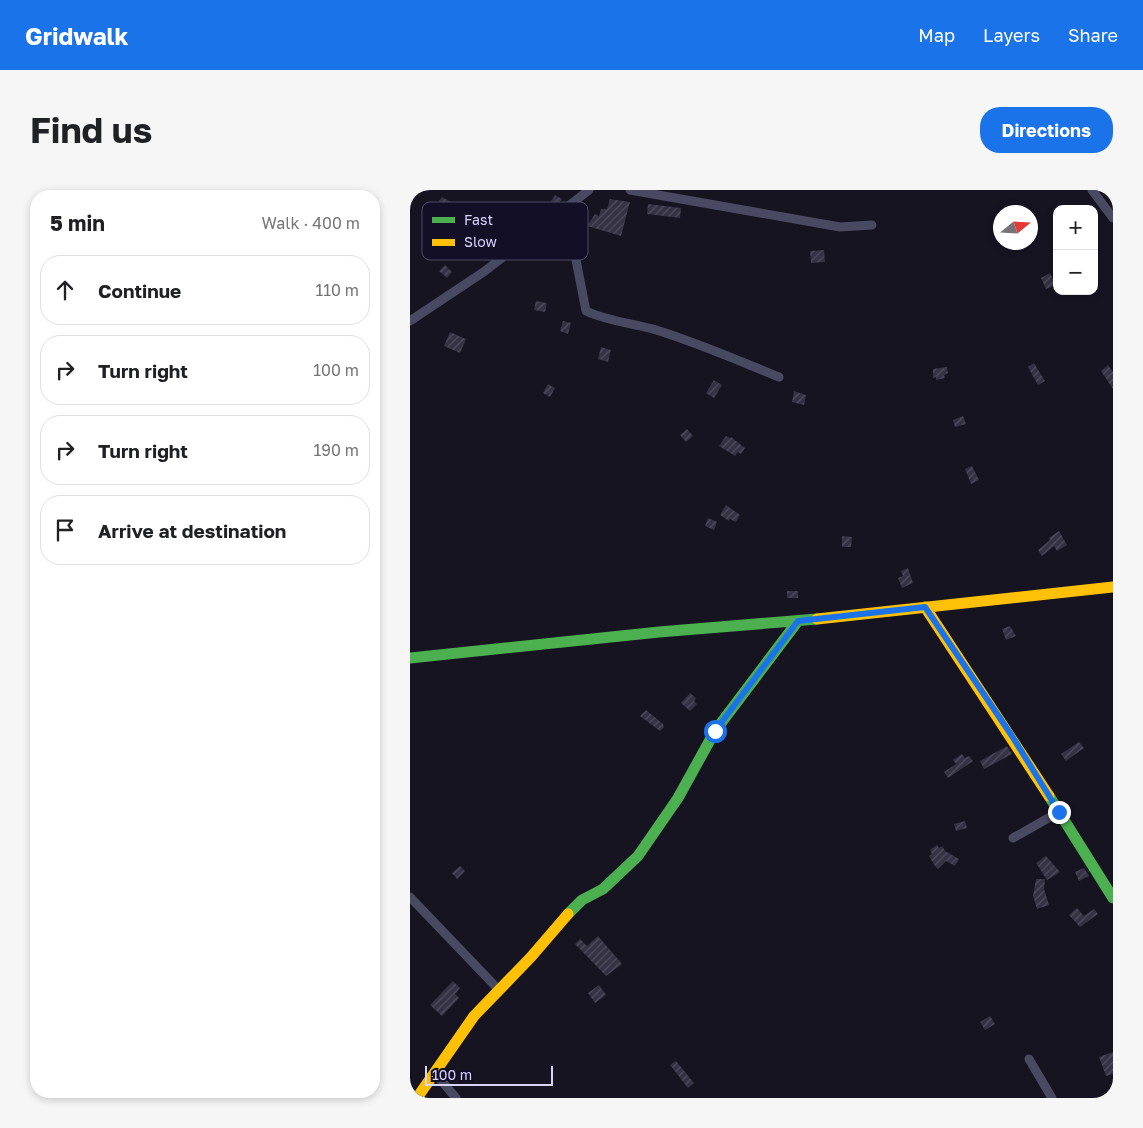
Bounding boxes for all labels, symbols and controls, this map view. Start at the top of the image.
text: Gridwalk [25,21,129,50]
text: Map [918,24,955,46]
text: Layers [983,24,1040,46]
text: Share [1068,24,1118,46]
button: Directions [980,107,1113,153]
text: Find us [30,109,152,151]
legend [422,202,588,260]
north arrow [993,205,1038,250]
map controls [1053,205,1098,295]
button: + [1053,205,1098,250]
text: 5 min [50,210,105,236]
text: Fast [464,211,493,228]
text: Walk · 400 m [262,213,360,233]
text: Slow [464,233,497,250]
button: − [1053,250,1098,295]
icon: ahead [51,276,79,304]
text: Continue [98,279,181,302]
text: 110 m [315,280,359,300]
icon: right [51,356,79,384]
text: Turn right [98,359,188,382]
text: 100 m [313,360,359,380]
icon: right [51,436,79,464]
text: Turn right [98,439,188,462]
text: 190 m [313,440,359,460]
icon: arrive [51,516,79,544]
text: Arrive at destination [98,519,286,542]
route start [704,720,727,743]
route end [1048,801,1071,824]
scale bar [425,1063,552,1086]
text: 100 m [432,1066,472,1083]

